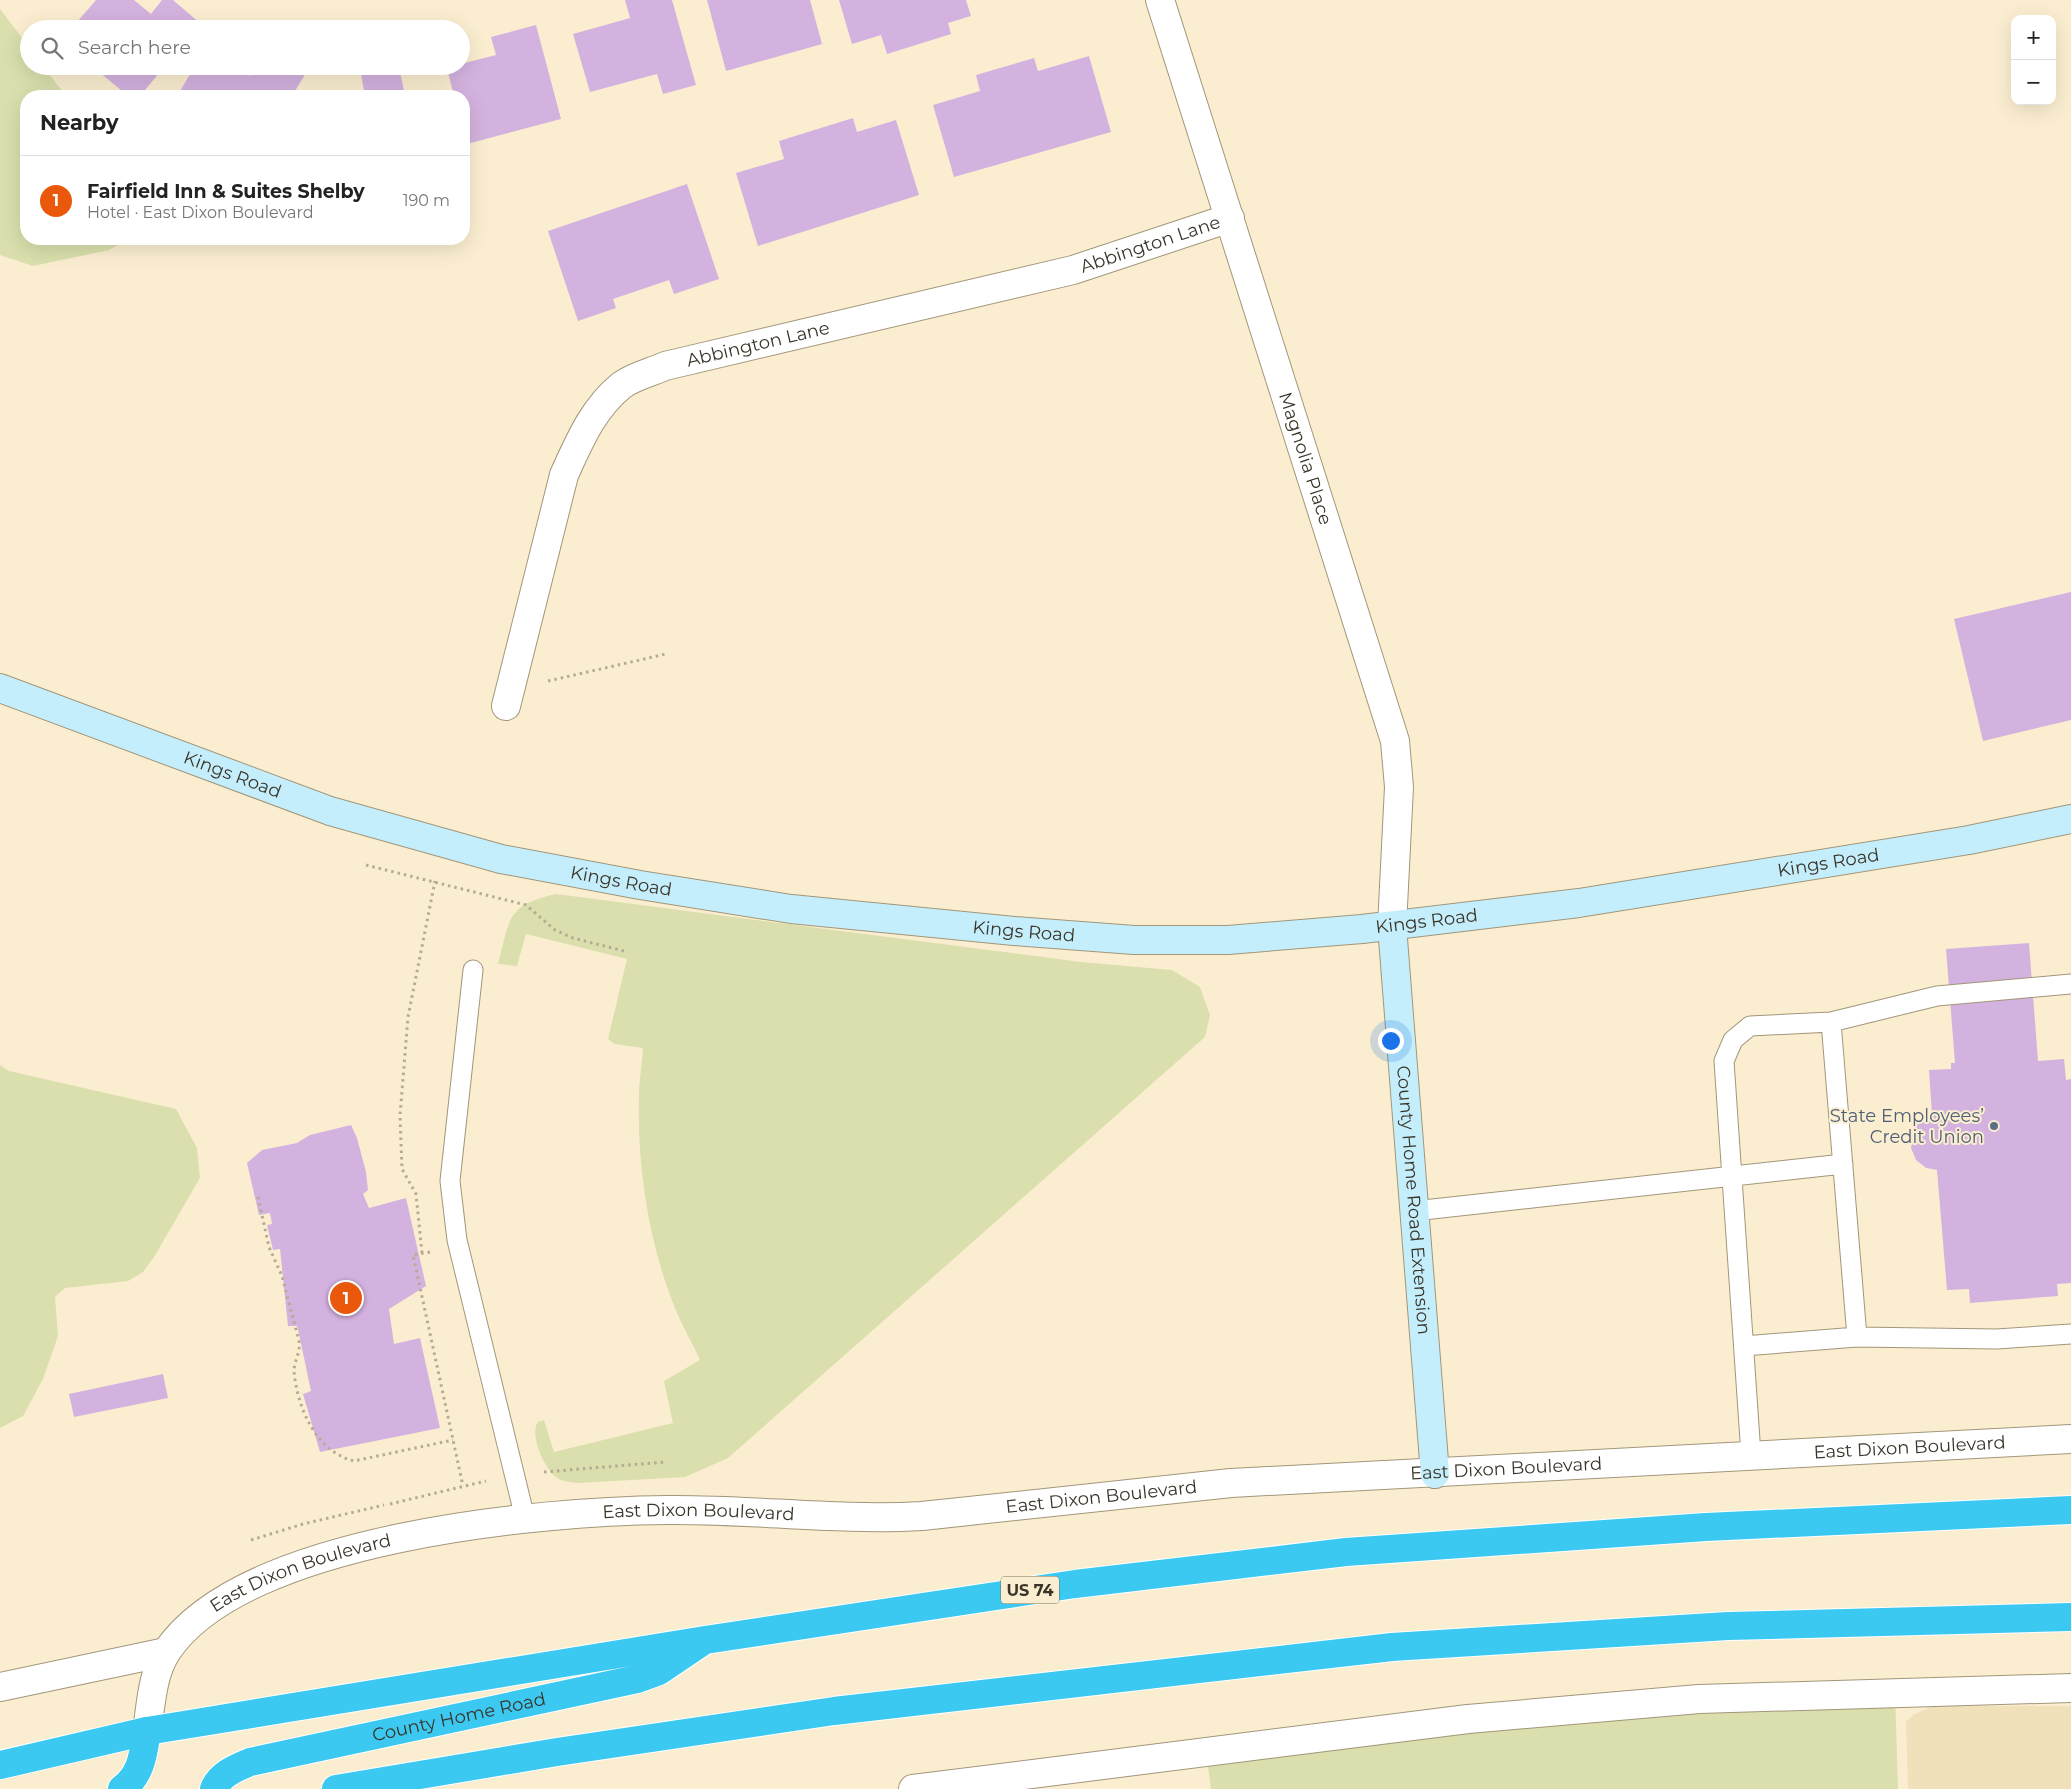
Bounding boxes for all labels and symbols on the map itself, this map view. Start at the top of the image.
street label: Abbington Lane [1077,211,1223,278]
street label: Abbington Lane [684,317,832,372]
street label: Magnolia Place [1274,389,1337,528]
street label: Kings Road [180,746,284,803]
street label: Kings Road [1776,844,1881,882]
street label: Kings Road [569,861,674,901]
street label: Kings Road [1374,904,1479,938]
street label: Kings Road [972,916,1076,947]
your location [1378,1028,1404,1054]
street label: County Home Road Extension [1392,1065,1435,1336]
place label: State Employees’ Credit Union [1830,1105,1984,1148]
marker: State Employees’ Credit Union [1988,1120,2000,1132]
pin: 1 [330,1279,362,1317]
street label: East Dixon Boulevard [1813,1431,2006,1463]
street label: East Dixon Boulevard [1410,1453,1603,1485]
street label: East Dixon Boulevard [1004,1476,1198,1518]
street label: East Dixon Boulevard [602,1499,795,1525]
street label: East Dixon Boulevard [206,1529,393,1617]
road number: US 74 [1001,1576,1059,1604]
street label: County Home Road [370,1688,548,1746]

